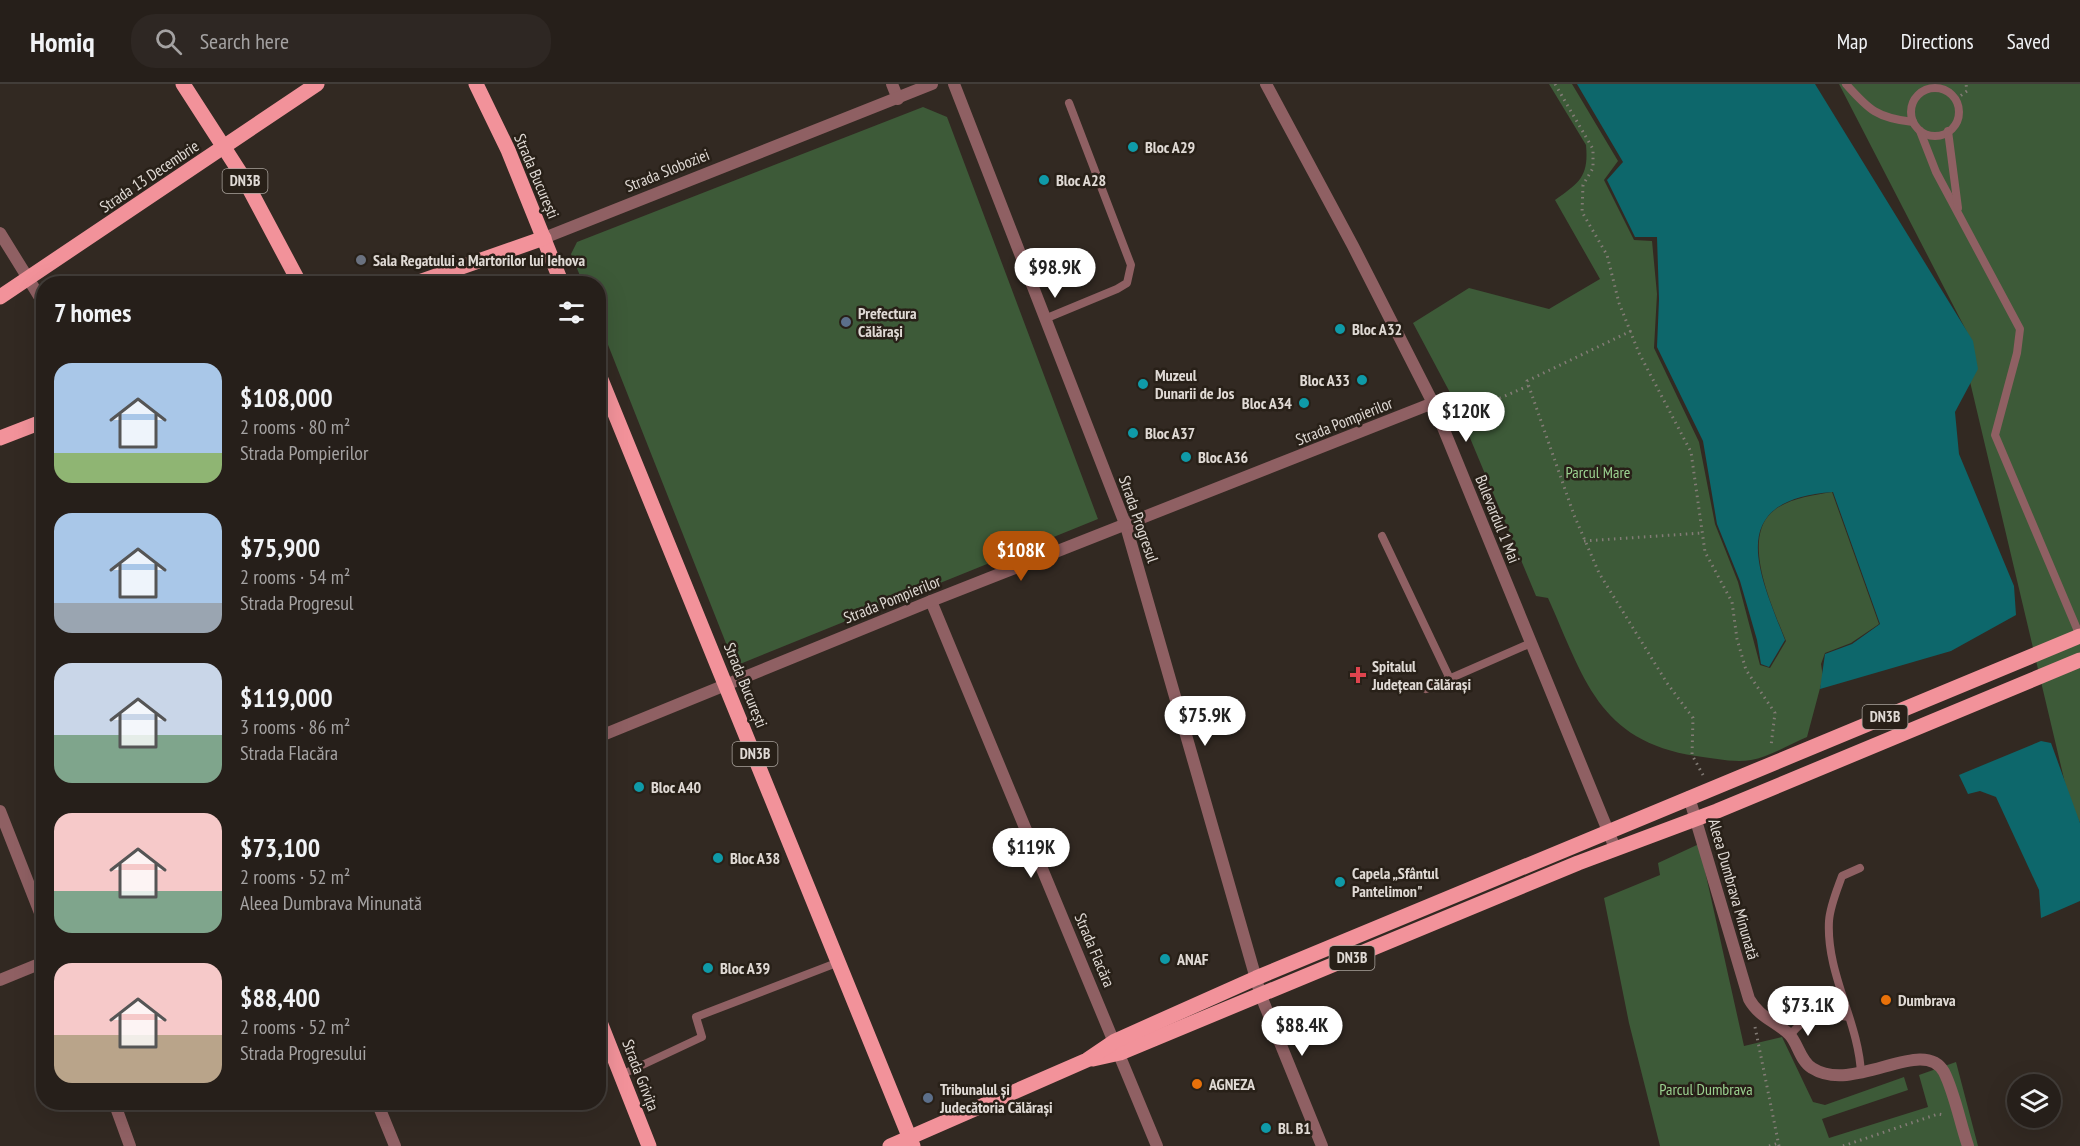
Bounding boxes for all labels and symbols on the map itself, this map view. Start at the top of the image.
street label: Strada București [510,131,564,221]
street label: Strada 13 Decembrie [96,135,202,217]
place label: Bloc A29 [1145,137,1195,157]
marker: Bloc A29 [1126,140,1140,154]
street label: Strada Sloboziei [622,144,712,196]
road number: DN3B [222,169,268,193]
place label: Bloc A28 [1056,170,1106,190]
marker: Bloc A28 [1037,173,1051,187]
pin: $98.9K [1006,248,1104,299]
place label: Sala Regatului a Martorilor lui Iehova [373,250,585,270]
marker: Sala Regatului a Martorilor lui Iehova [354,253,368,267]
place label: Prefectura Călărași [858,303,917,341]
marker: Prefectura Călărași [839,315,853,329]
place label: Bloc A32 [1352,319,1402,339]
marker: Bloc A32 [1333,322,1347,336]
place label: Muzeul Dunarii de Jos [1155,365,1235,403]
place label: Bloc A33 [1300,370,1350,390]
marker: Bloc A33 [1355,373,1369,387]
marker: Muzeul Dunarii de Jos [1136,377,1150,391]
street label: Strada Pompierilor [1293,392,1396,450]
pin: $120K [1424,392,1508,443]
place label: Bloc A34 [1242,393,1292,413]
marker: Bloc A34 [1297,396,1311,410]
place label: Bloc A37 [1145,423,1195,443]
marker: Bloc A37 [1126,426,1140,440]
place label: Bloc A36 [1198,447,1249,467]
marker: Bloc A36 [1179,450,1193,464]
park label: Parcul Mare [1566,462,1630,482]
street label: Bulevardul 1 Mai [1471,472,1525,566]
street label: Strada Progresul [1115,473,1163,565]
pin: $108K [979,531,1063,582]
street label: Strada Pompierilor [841,570,944,628]
street label: Strada București [720,639,772,731]
place label: Spitalul Județean Călărași [1371,656,1471,694]
marker: Spitalul Județean Călărași [1349,666,1367,684]
pin: $75.9K [1156,696,1254,747]
road number: DN3B [1862,705,1908,729]
road number: DN3B [732,742,777,766]
place label: Bloc A40 [651,777,702,797]
marker: Bloc A40 [632,780,646,794]
street label: Aleea Dumbrava Minunată [1704,816,1764,962]
pin: $119K [989,828,1073,879]
place label: Bloc A38 [730,848,780,868]
marker: Bloc A38 [711,851,725,865]
place label: Capela „Sfântul Pantelimon" [1352,863,1439,901]
marker: Capela „Sfântul Pantelimon" [1333,875,1347,889]
street label: Strada Flacăra [1070,910,1120,990]
road number: DN3B [1330,946,1374,970]
place label: ANAF [1176,949,1209,969]
marker: ANAF [1158,952,1172,966]
place label: Bloc A39 [720,958,770,978]
marker: Bloc A39 [701,961,715,975]
pin: $73.1K [1759,986,1857,1037]
place label: Dumbrava [1898,990,1956,1010]
marker: Dumbrava [1879,993,1893,1007]
pin: $88.4K [1253,1006,1351,1057]
street label: Strada Grivița [618,1036,664,1114]
place label: AGNEZA [1208,1074,1256,1094]
marker: AGNEZA [1190,1077,1204,1091]
place label: Tribunalul și Judecătoria Călărași [939,1079,1053,1117]
park label: Parcul Dumbrava [1659,1079,1753,1099]
marker: Tribunalul și Judecătoria Călărași [921,1091,935,1105]
place label: Bl. B1 [1278,1118,1311,1138]
marker: Bl. B1 [1259,1121,1273,1135]

